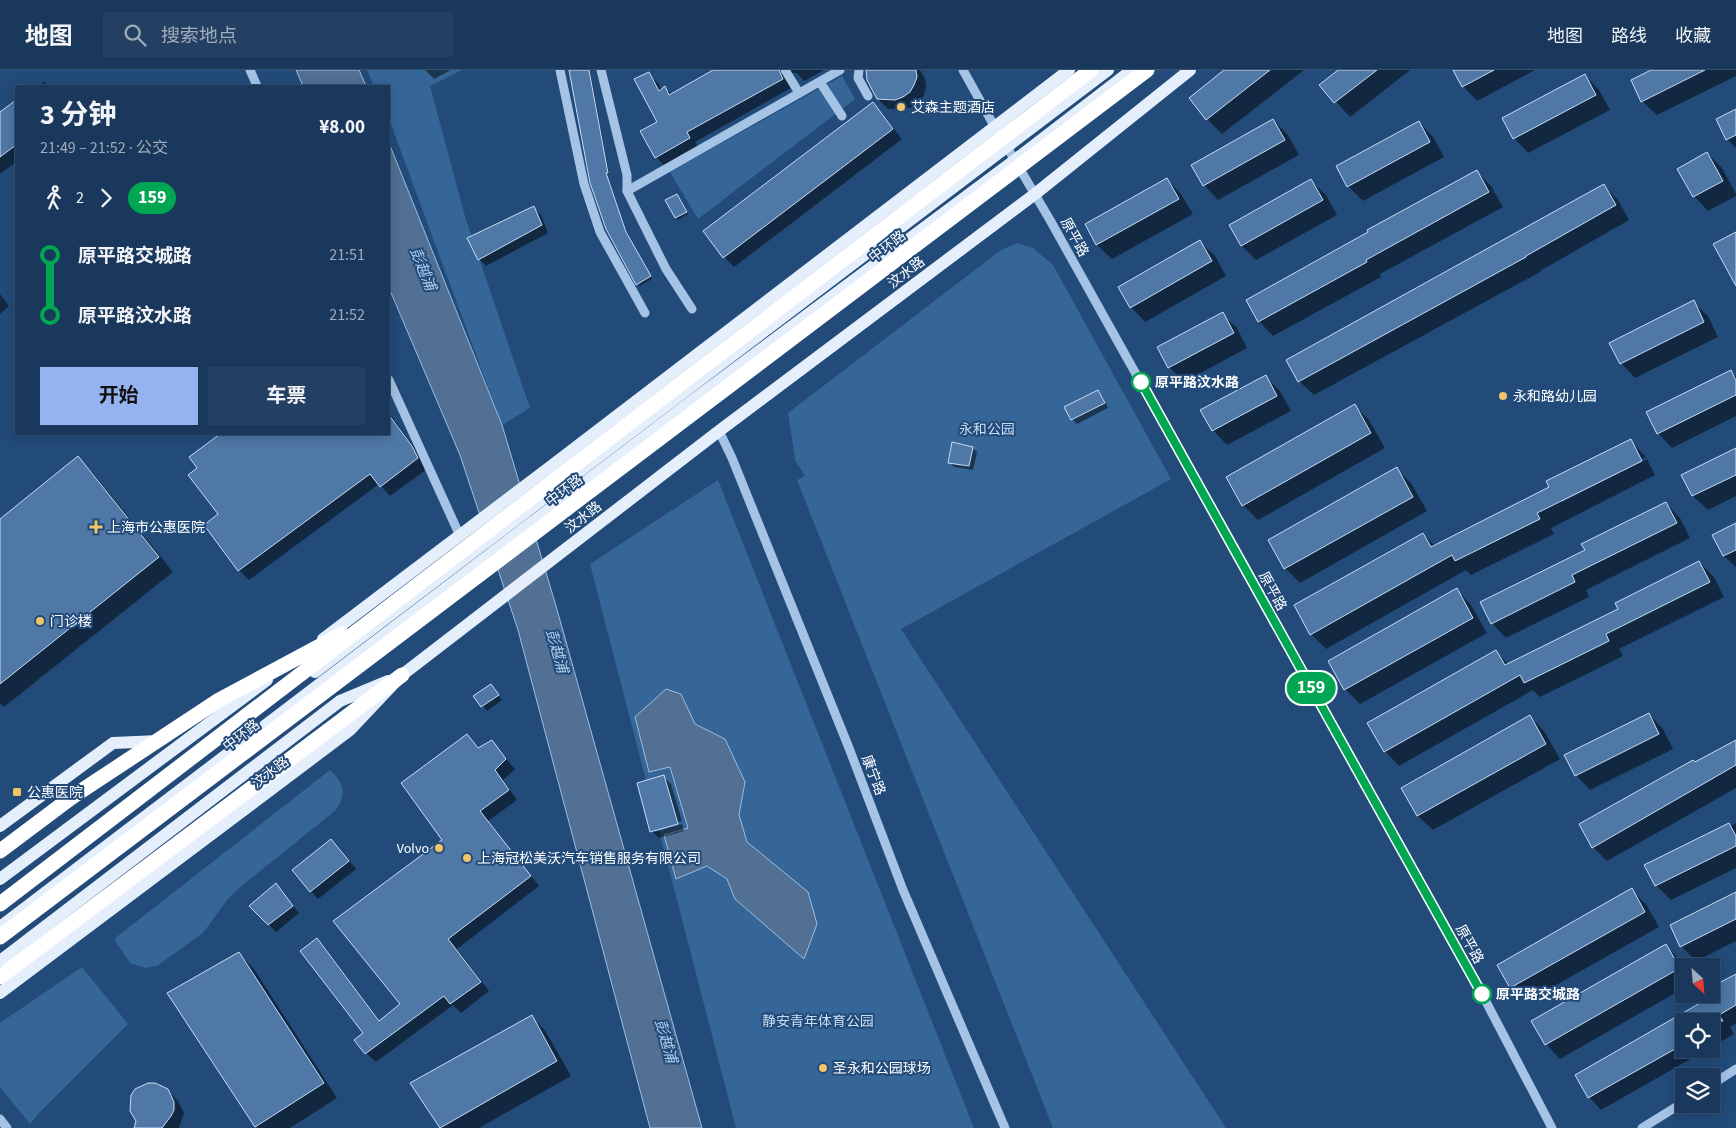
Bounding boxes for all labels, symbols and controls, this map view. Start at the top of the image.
search box [103,12,453,57]
text: 地图 [25,19,73,54]
icon: search [121,21,149,49]
text: 搜索地点 [161,23,237,50]
text: 地图 [1547,24,1583,49]
text: 路线 [1611,24,1647,49]
text: 收藏 [1675,24,1711,49]
text: 3 分钟 [40,95,116,135]
place label: 艾森主题酒店 [911,98,995,118]
marker: 艾森主题酒店 [895,101,907,113]
text: ¥8.00 [319,114,365,141]
text: 21:49 – 21:52 · 公交 [40,137,168,159]
icon: walk [40,184,68,212]
icon: forward [92,184,120,212]
text: 159 [138,185,166,210]
text: 2 [76,187,84,209]
street label: 原平路 [1055,214,1093,261]
street label: 中环路 [865,226,910,267]
text: 原平路交城路 [78,243,192,270]
text: 21:51 [329,244,365,266]
water label: 彭越浦 [404,244,441,296]
street label: 汶水路 [884,252,929,293]
text: 原平路汶水路 [78,303,192,330]
text: 21:52 [329,304,365,326]
button: 开始 [40,367,198,425]
button: 车票 [208,367,365,425]
marker: 原平路汶水路 [1131,372,1151,392]
place label: 原平路汶水路 [1155,373,1239,393]
place label: 永和路幼儿园 [1513,387,1597,407]
marker: 永和路幼儿园 [1497,390,1509,402]
park label: 永和公园 [959,420,1015,440]
street label: 中环路 [542,470,587,511]
street label: 汶水路 [561,497,606,539]
place label: 上海市公惠医院 [107,518,205,538]
marker: 上海市公惠医院 [89,520,103,534]
street label: 原平路 [1253,568,1291,615]
place label: 门诊楼 [50,612,92,632]
marker: 门诊楼 [34,615,46,627]
water label: 彭越浦 [540,627,573,678]
line badge: 159 [1282,672,1340,704]
text: 159 [1297,675,1325,700]
street label: 中环路 [219,715,264,756]
street label: 汶水路 [248,752,293,793]
street label: 康宁路 [856,752,890,799]
place label: 公惠医院 [27,783,83,803]
marker: 公惠医院 [11,786,23,798]
place label: Volvo [397,839,429,859]
marker: Volvo [433,842,445,854]
place label: 上海冠松美沃汽车销售服务有限公司 [477,849,701,869]
marker: 上海冠松美沃汽车销售服务有限公司 [461,852,473,864]
street label: 原平路 [1450,921,1488,968]
north arrow [1675,958,1720,1002]
map controls [1675,958,1720,1113]
marker: 原平路交城路 [1472,984,1492,1004]
place label: 原平路交城路 [1496,985,1580,1005]
park label: 静安青年体育公园 [762,1012,874,1032]
button: locate [1675,1013,1720,1058]
water label: 彭越浦 [649,1017,682,1068]
place label: 圣永和公园球场 [833,1059,931,1079]
marker: 圣永和公园球场 [817,1062,829,1074]
button: layers [1675,1068,1720,1113]

